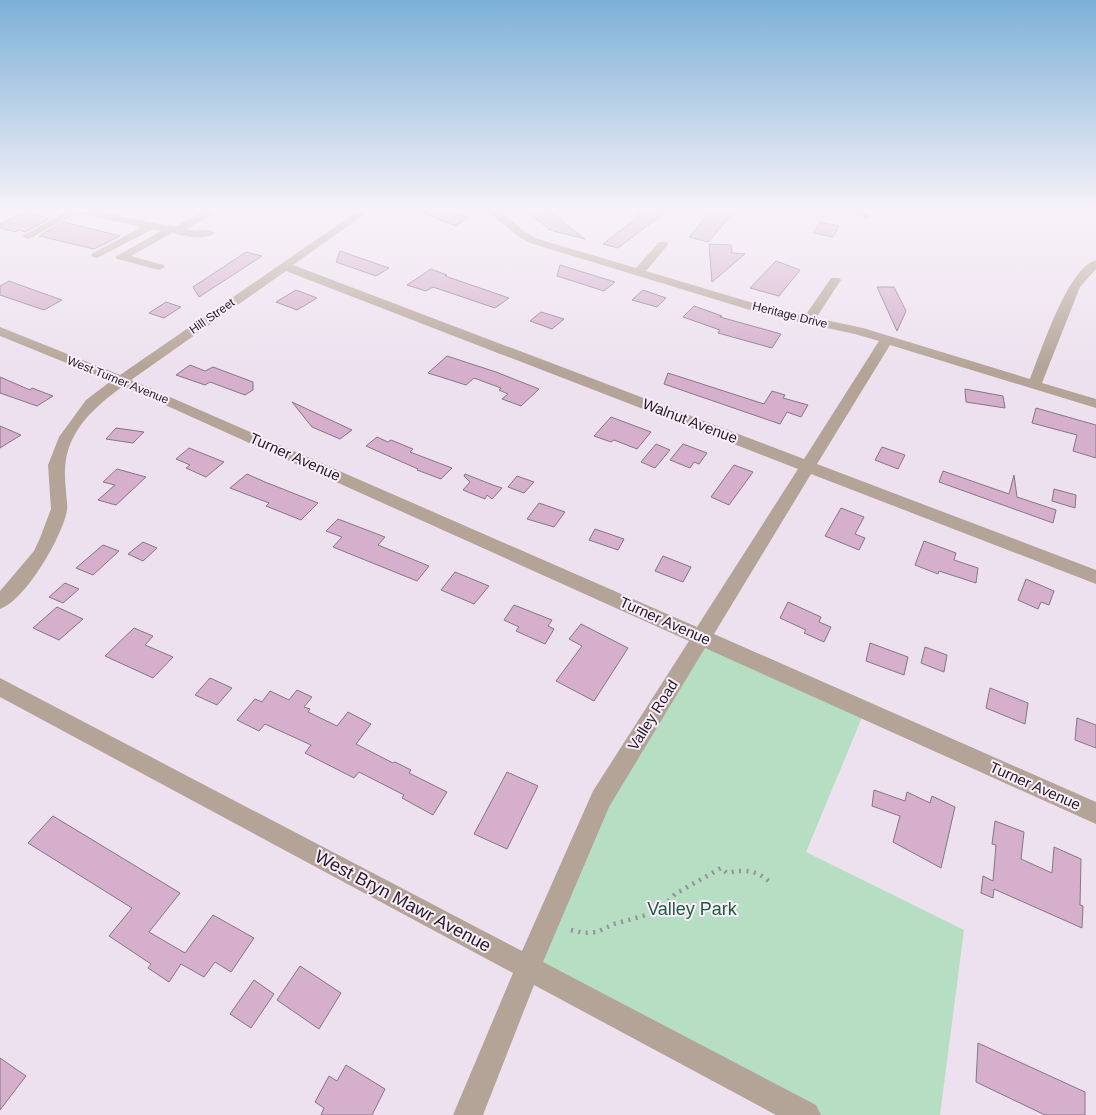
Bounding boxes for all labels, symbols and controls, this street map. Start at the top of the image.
street label: Hill Street [187,295,238,337]
street label: Heritage Drive [751,299,829,331]
street label: West Turner Avenue [65,353,171,407]
street label: Walnut Avenue [640,395,740,446]
street label: Turner Avenue [247,429,343,484]
street label: Turner Avenue [617,593,713,648]
street label: Valley Road [624,676,681,753]
street label: Turner Avenue [987,758,1083,813]
street label: West Bryn Mawr Avenue [312,846,494,956]
park label: Valley Park [647,899,738,919]

